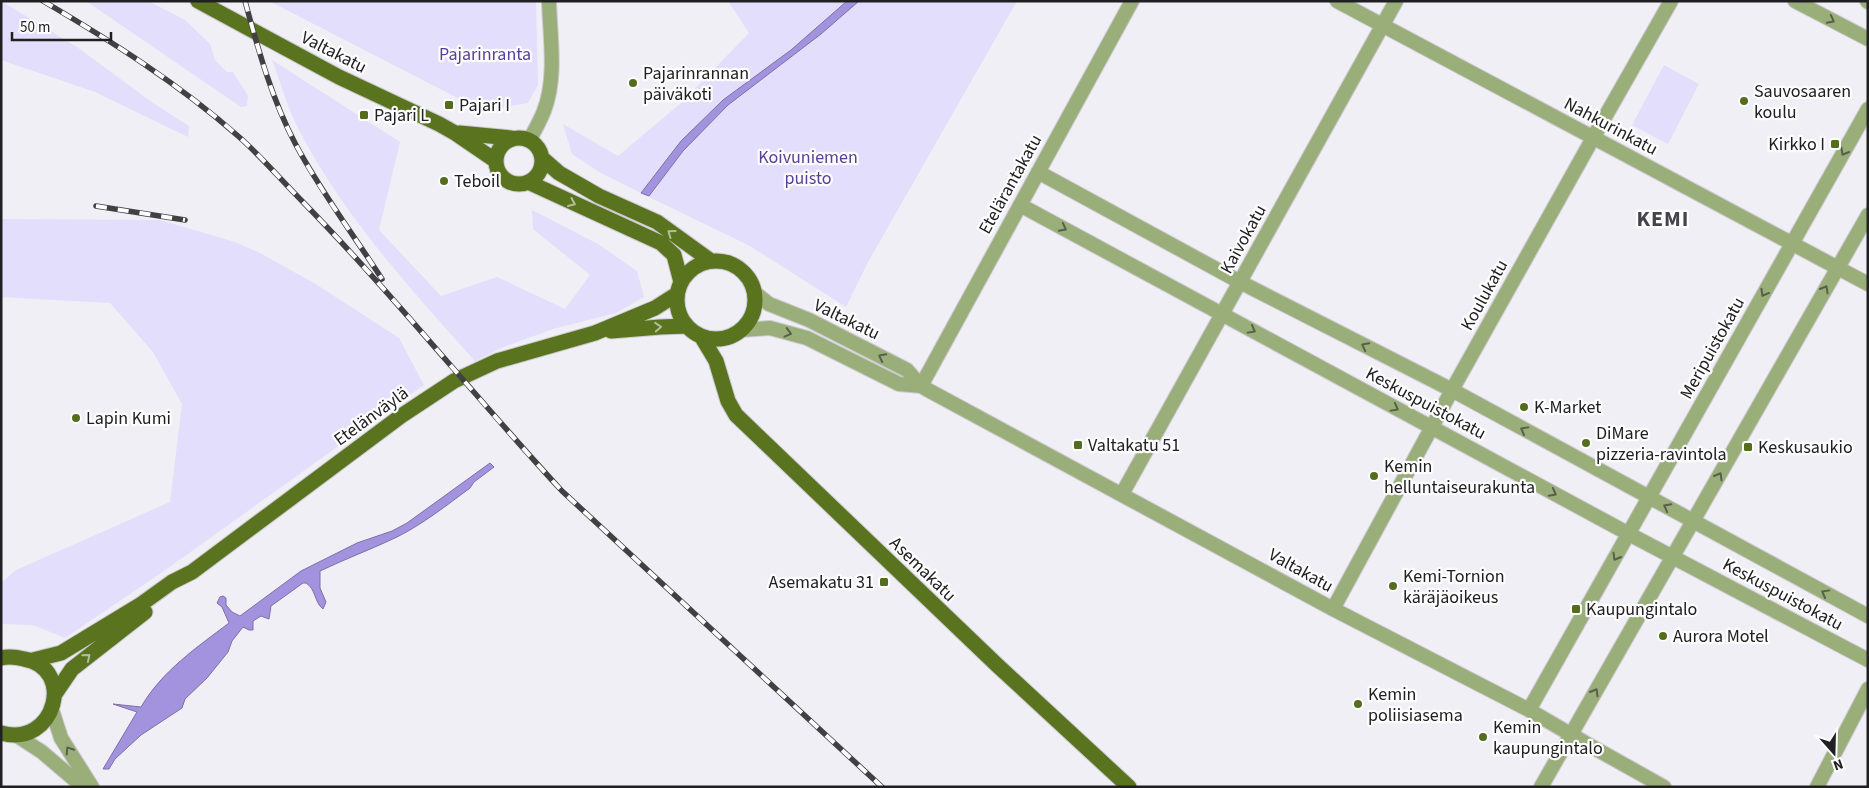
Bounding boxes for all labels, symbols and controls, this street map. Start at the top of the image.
scale bar [12,10,111,42]
one-way arrow [1826,14,1835,24]
text: 50 m [20,17,50,38]
street label: Valtakatu [297,25,371,80]
park label: Pajarinranta [439,42,531,67]
place label: Pajarinrannan päiväkoti [643,61,749,107]
marker: Pajarinrannan päiväkoti [627,77,639,89]
place label: Sauvosaaren koulu [1754,79,1851,125]
street label: Nahkurinkatu [1559,91,1662,162]
place label: Pajari I [459,93,510,118]
marker: Sauvosaaren koulu [1738,95,1750,107]
marker: Pajari I [443,99,455,111]
place label: Pajari L [374,103,429,128]
marker: Pajari L [358,109,370,121]
street label: Etelärantakatu [973,130,1048,239]
place label: Kirkko I [1768,132,1825,157]
marker: Kirkko I [1829,138,1841,150]
park label: Koivuniemen puisto [758,145,858,191]
one-way arrow [1840,146,1850,155]
place label: Teboil [454,169,500,194]
marker: Teboil [438,175,450,187]
one-way arrow [567,196,576,207]
street label: Kaivokatu [1214,200,1273,278]
district label: KEMI [1637,203,1689,235]
one-way arrow [1058,222,1067,232]
one-way arrow [668,229,677,239]
street label: Koulukatu [1455,255,1514,335]
one-way arrow [1819,285,1829,294]
one-way arrow [1760,288,1770,297]
street label: Valtakatu [810,293,884,346]
street label: Meripuistokatu [1674,293,1751,404]
one-way arrow [654,322,662,333]
one-way arrow [1247,324,1256,334]
one-way arrow [784,327,792,337]
one-way arrow [1361,342,1370,352]
one-way arrow [879,353,888,363]
street label: Keskuspuistokatu [1361,361,1490,446]
street label: Etelänväylä [329,381,414,452]
place label: K-Market [1534,395,1601,420]
marker: K-Market [1518,401,1530,413]
one-way arrow [1390,402,1399,412]
place label: Lapin Kumi [86,406,171,431]
marker: Lapin Kumi [70,412,82,424]
place label: DiMare pizzeria-ravintola [1596,421,1727,467]
one-way arrow [1520,426,1529,436]
place label: Valtakatu 51 [1088,433,1180,458]
place label: Keskusaukio [1758,435,1853,460]
marker: DiMare pizzeria-ravintola [1580,437,1592,449]
marker: Valtakatu 51 [1072,439,1084,451]
marker: Keskusaukio [1742,441,1754,453]
place label: Kemin helluntaiseurakunta [1384,454,1535,500]
marker: Kemin helluntaiseurakunta [1368,470,1380,482]
one-way arrow [1713,472,1723,481]
one-way arrow [1548,487,1557,497]
one-way arrow [1663,503,1672,513]
street label: Asemakatu [884,531,962,608]
street label: Valtakatu [1264,542,1338,599]
one-way arrow [1612,552,1622,561]
street label: Keskuspuistokatu [1718,552,1847,637]
place label: Kemi-Tornion käräjäoikeus [1403,564,1505,610]
place label: Asemakatu 31 [768,570,874,595]
marker: Asemakatu 31 [878,576,890,588]
marker: Kemi-Tornion käräjäoikeus [1387,580,1399,592]
one-way arrow [1821,589,1830,599]
place label: Kaupungintalo [1586,597,1697,622]
marker: Kaupungintalo [1570,603,1582,615]
place label: Aurora Motel [1673,624,1769,649]
marker: Aurora Motel [1657,630,1669,642]
one-way arrow [81,655,90,663]
place label: Kemin poliisiasema [1368,682,1463,728]
one-way arrow [1588,689,1598,698]
marker: Kemin poliisiasema [1352,698,1364,710]
place label: Kemin kaupungintalo [1493,715,1603,761]
north arrow [1809,728,1859,778]
marker: Kemin kaupungintalo [1477,731,1489,743]
one-way arrow [65,746,75,755]
text: N [1830,753,1846,775]

